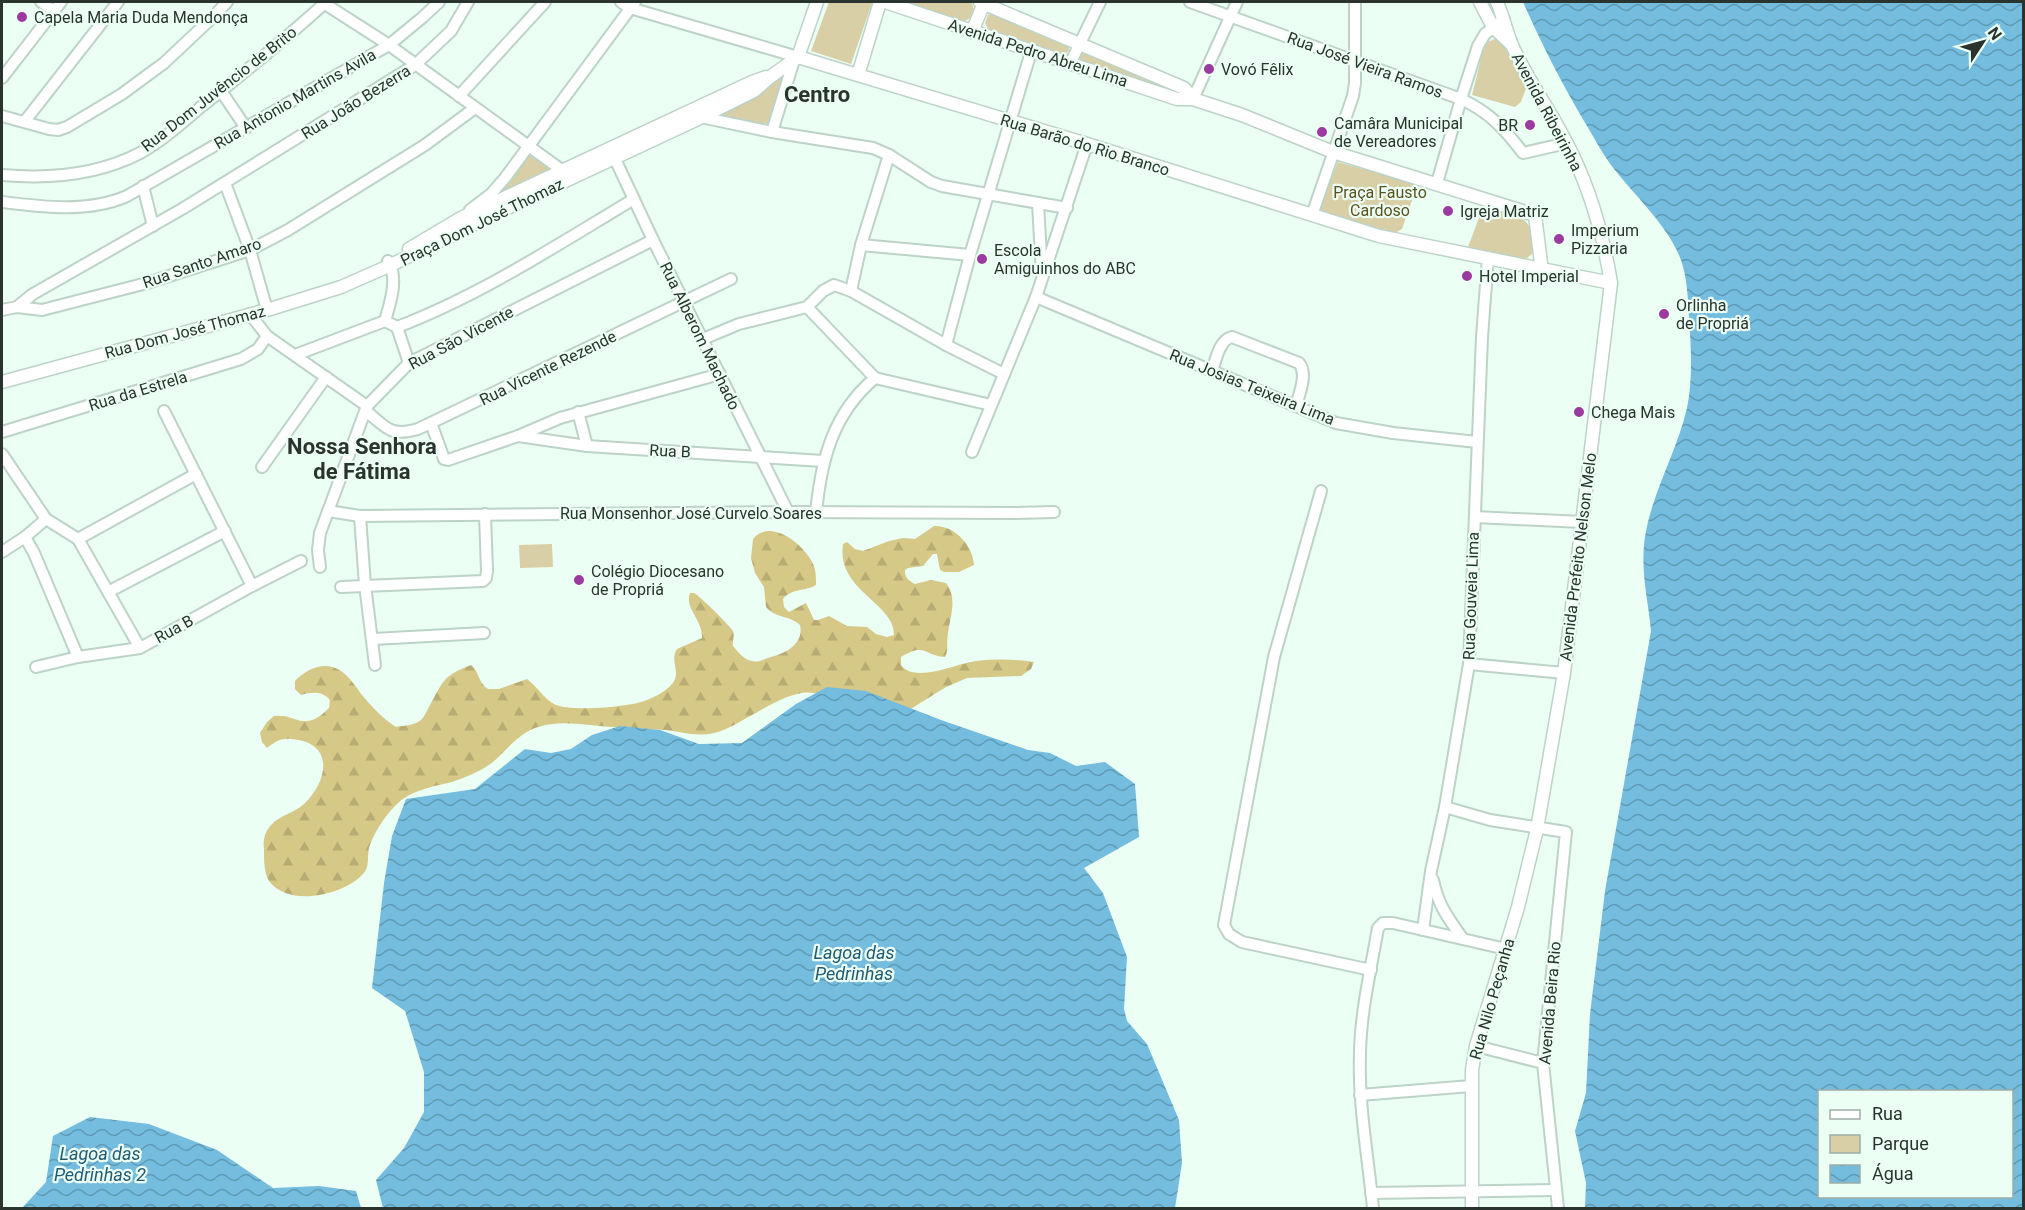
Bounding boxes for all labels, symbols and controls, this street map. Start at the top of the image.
place label: Capela Maria Duda Mendonça [34,8,248,27]
marker: Capela Maria Duda Mendonça [15,10,29,24]
north arrow [1953,12,2013,72]
street label: Avenida Pedro Abreu Lima [946,15,1130,91]
street label: Rua Dom Juvêncio de Brito [138,22,300,156]
text: N [1984,23,2006,44]
street label: Rua José Vieira Ramos [1285,28,1445,102]
street label: Rua Antonio Martins Avila [211,45,379,153]
street label: Avenida Ribeirinha [1508,50,1586,174]
place label: Vovó Fêlix [1221,60,1294,79]
street label: Rua João Bezerra [298,61,414,143]
marker: Vovó Fêlix [1202,62,1216,76]
district label: Centro [784,82,850,107]
street label: Rua Barão do Rio Branco [998,110,1172,180]
place label: Camâra Municipal de Vereadores [1334,114,1463,151]
place label: BR [1498,116,1518,135]
marker: BR [1523,118,1537,132]
marker: Camâra Municipal de Vereadores [1315,125,1329,139]
street label: Praça Dom José Thomaz [397,174,567,270]
park label: Praça Fausto Cardoso [1333,183,1427,220]
place label: Igreja Matriz [1460,202,1549,221]
marker: Igreja Matriz [1441,204,1455,218]
place label: Imperium Pizzaria [1571,221,1639,258]
marker: Imperium Pizzaria [1552,232,1566,246]
street label: Rua Santo Amaro [140,234,264,292]
place label: Escola Amiguinhos do ABC [994,241,1136,278]
marker: Escola Amiguinhos do ABC [975,252,989,266]
street label: Rua Alberom Machado [656,259,744,413]
place label: Hotel Imperial [1479,267,1579,286]
marker: Hotel Imperial [1460,269,1474,283]
place label: Orlinha de Propriá [1676,296,1749,333]
street label: Rua Dom José Thomaz [103,301,267,363]
street label: Rua São Vicente [405,302,517,374]
marker: Orlinha de Propriá [1657,307,1671,321]
street label: Rua Vicente Rezende [477,327,619,409]
street label: Rua Josias Teixeira Lima [1167,345,1337,429]
street label: Rua da Estrela [86,367,190,415]
place label: Chega Mais [1591,403,1675,422]
marker: Chega Mais [1572,405,1586,419]
district label: Nossa Senhora de Fátima [287,434,437,484]
street label: Rua B [649,440,691,462]
street label: Avenida Prefeito Nelson Melo [1556,452,1600,662]
street label: Rua Monsenhor José Curvelo Soares [560,504,822,523]
street label: Rua Gouveia Lima [1459,532,1483,660]
place label: Colégio Diocesano de Propriá [591,562,724,599]
marker: Colégio Diocesano de Propriá [572,573,586,587]
street label: Rua B [151,611,197,647]
street label: Rua Nilo Peçanha [1466,936,1518,1062]
street label: Avenida Beira Rio [1535,941,1565,1065]
water label: Lagoa das Pedrinhas [814,942,894,984]
legend [1818,1090,2013,1198]
text: Rua [1872,1103,1903,1124]
text: Parque [1872,1133,1929,1154]
water label: Lagoa das Pedrinhas 2 [54,1143,146,1185]
text: Água [1872,1163,1914,1184]

